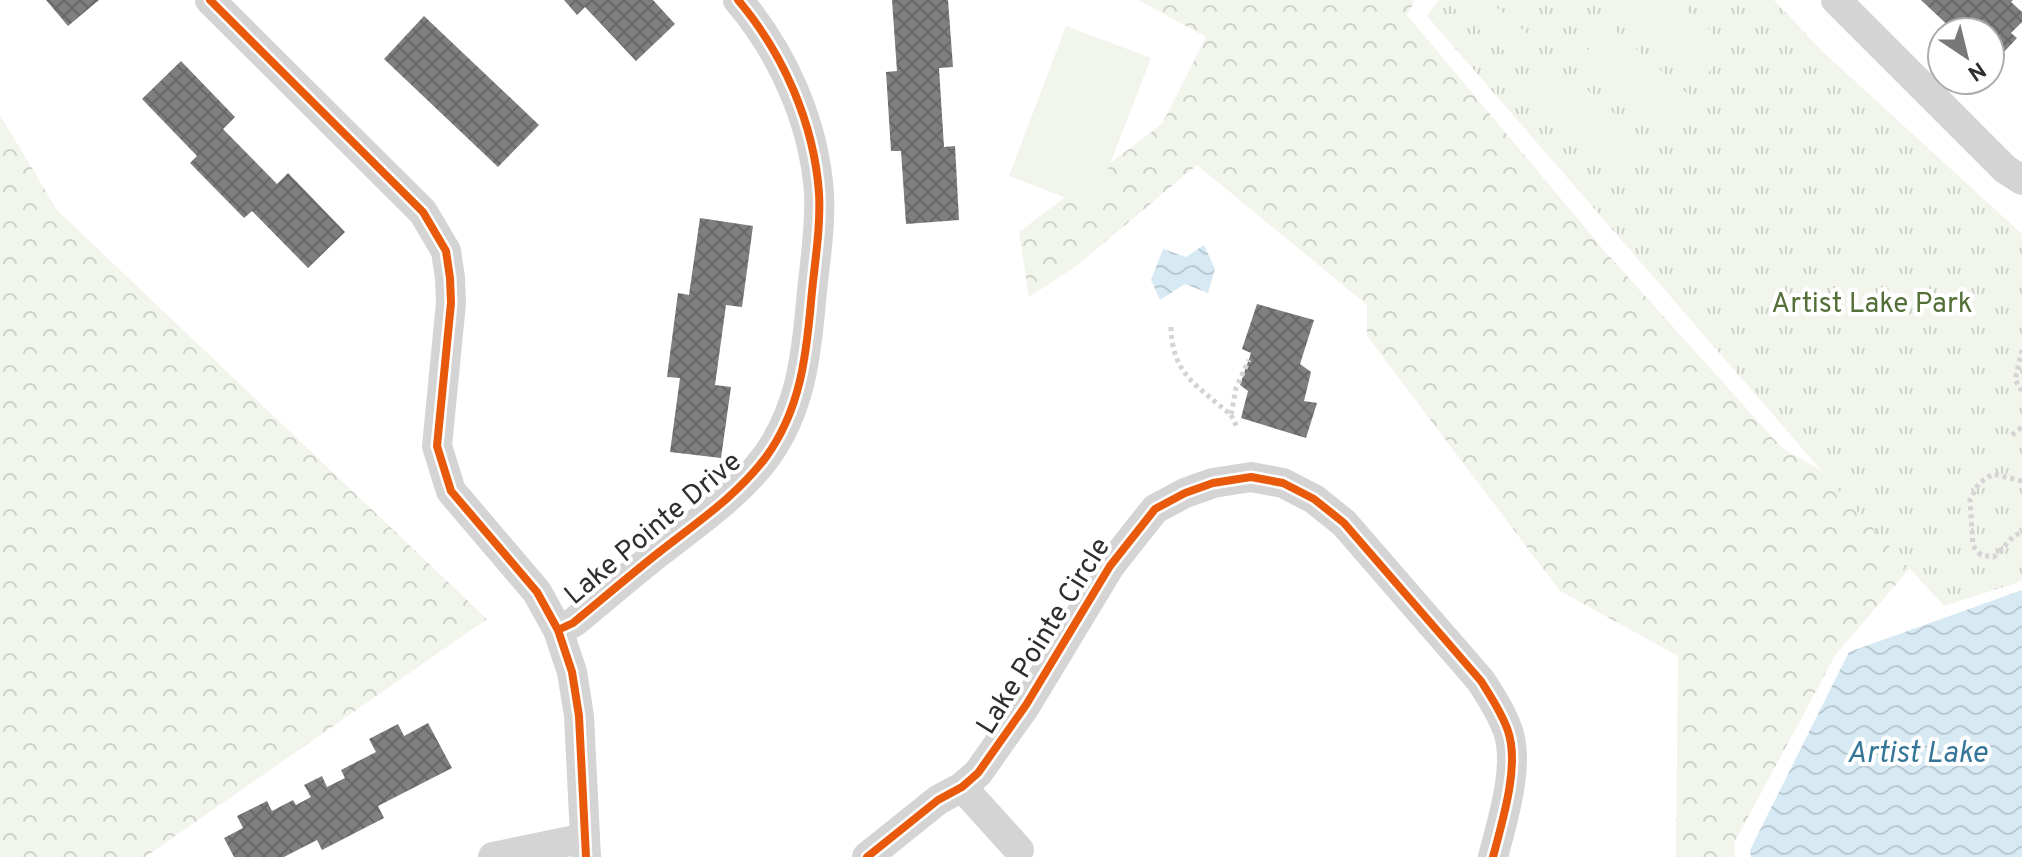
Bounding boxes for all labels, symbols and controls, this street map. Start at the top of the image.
north arrow [1926,16,2006,96]
text: N [1962,55,1990,86]
park label: Artist Lake Park [1771,287,1973,323]
street label: Lake Pointe Drive [558,445,750,614]
street label: Lake Pointe Circle [969,531,1120,742]
water label: Artist Lake [1847,736,1988,773]

